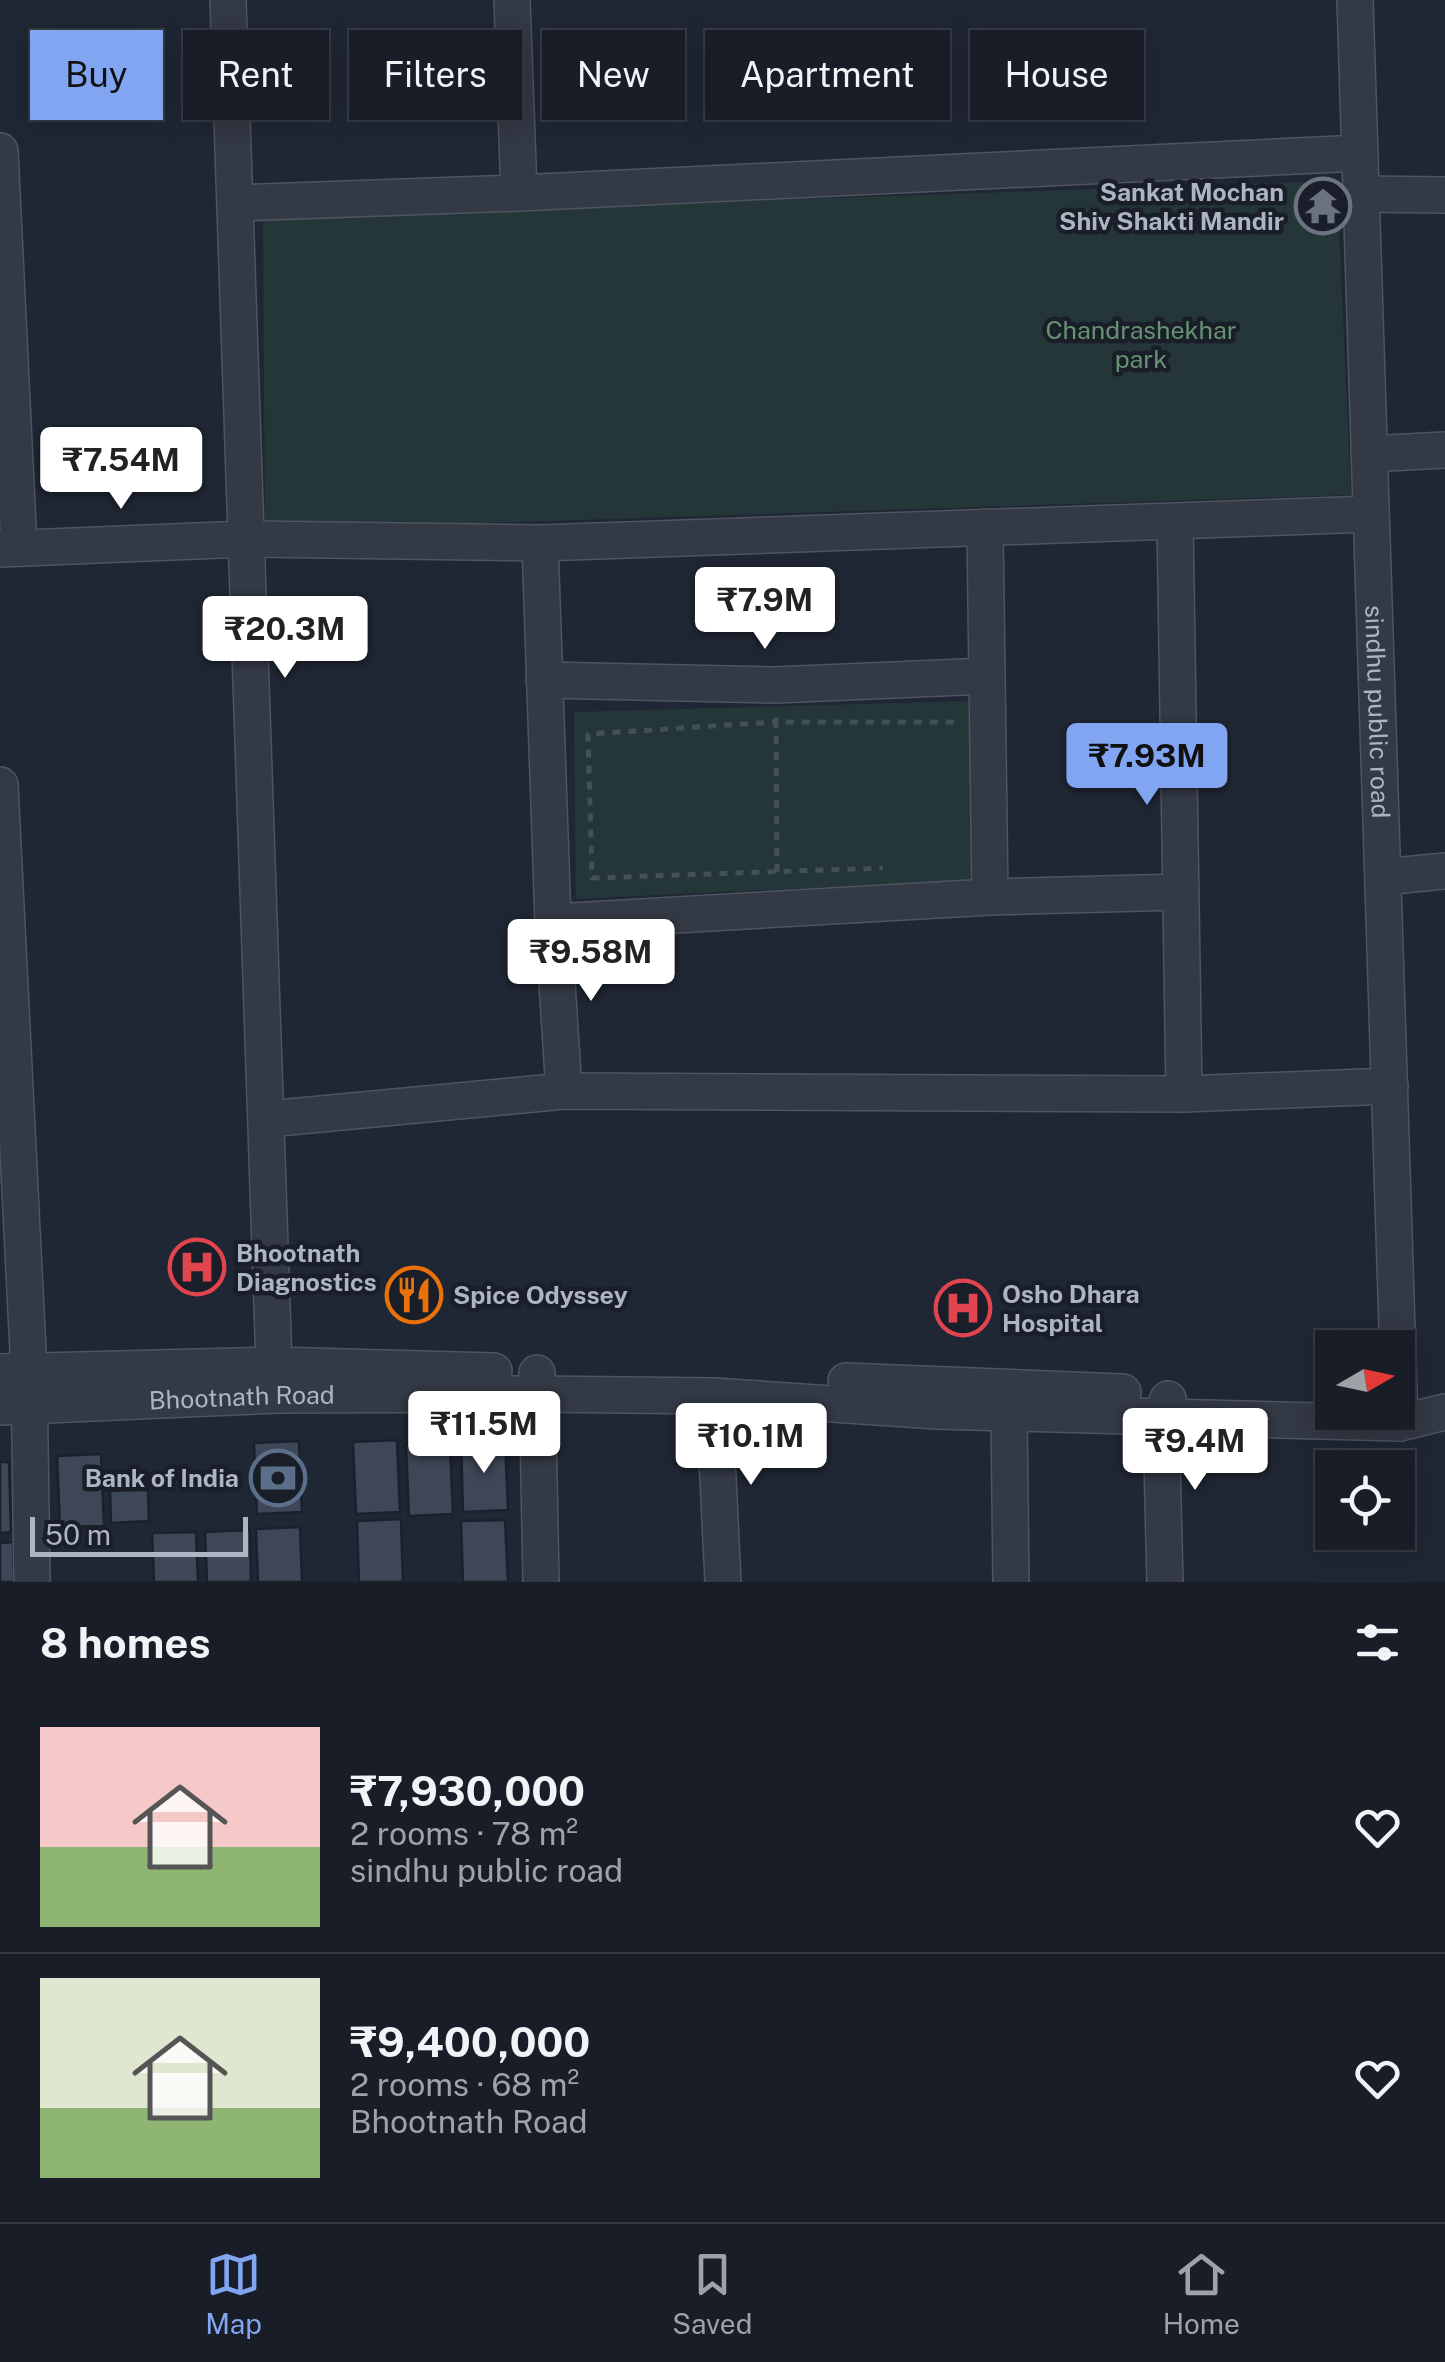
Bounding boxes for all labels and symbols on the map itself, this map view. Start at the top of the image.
temple icon: Sankat Mochan Shiv Shakti Mandir [1293,176,1353,236]
place label: Sankat Mochan Shiv Shakti Mandir [1059,177,1284,236]
park label: Chandrashekhar park [1045,315,1237,374]
pin: ₹7.54M [40,427,202,512]
pin: ₹7.9M [695,567,835,652]
pin: ₹20.3M [204,596,366,681]
street label: sindhu public road [1359,604,1396,819]
pin: ₹7.93M [1066,723,1228,808]
pin: ₹9.58M [510,919,672,1004]
hospital icon: Bhootnath Diagnostics [167,1237,227,1297]
place label: Bhootnath Diagnostics [236,1238,377,1297]
restaurant icon: Spice Odyssey [384,1265,444,1325]
hospital icon: Osho Dhara Hospital [933,1278,993,1338]
place label: Osho Dhara Hospital [1002,1279,1140,1338]
place label: Spice Odyssey [453,1280,628,1310]
north arrow [1315,1330,1415,1430]
street label: Bhootnath Road [148,1380,335,1416]
pin: ₹11.5M [403,1391,565,1476]
pin: ₹10.1M [670,1403,832,1488]
pin: ₹9.4M [1125,1408,1265,1493]
bank icon: Bank of India [248,1448,308,1508]
place label: Bank of India [85,1463,239,1493]
scale bar [30,1512,248,1556]

